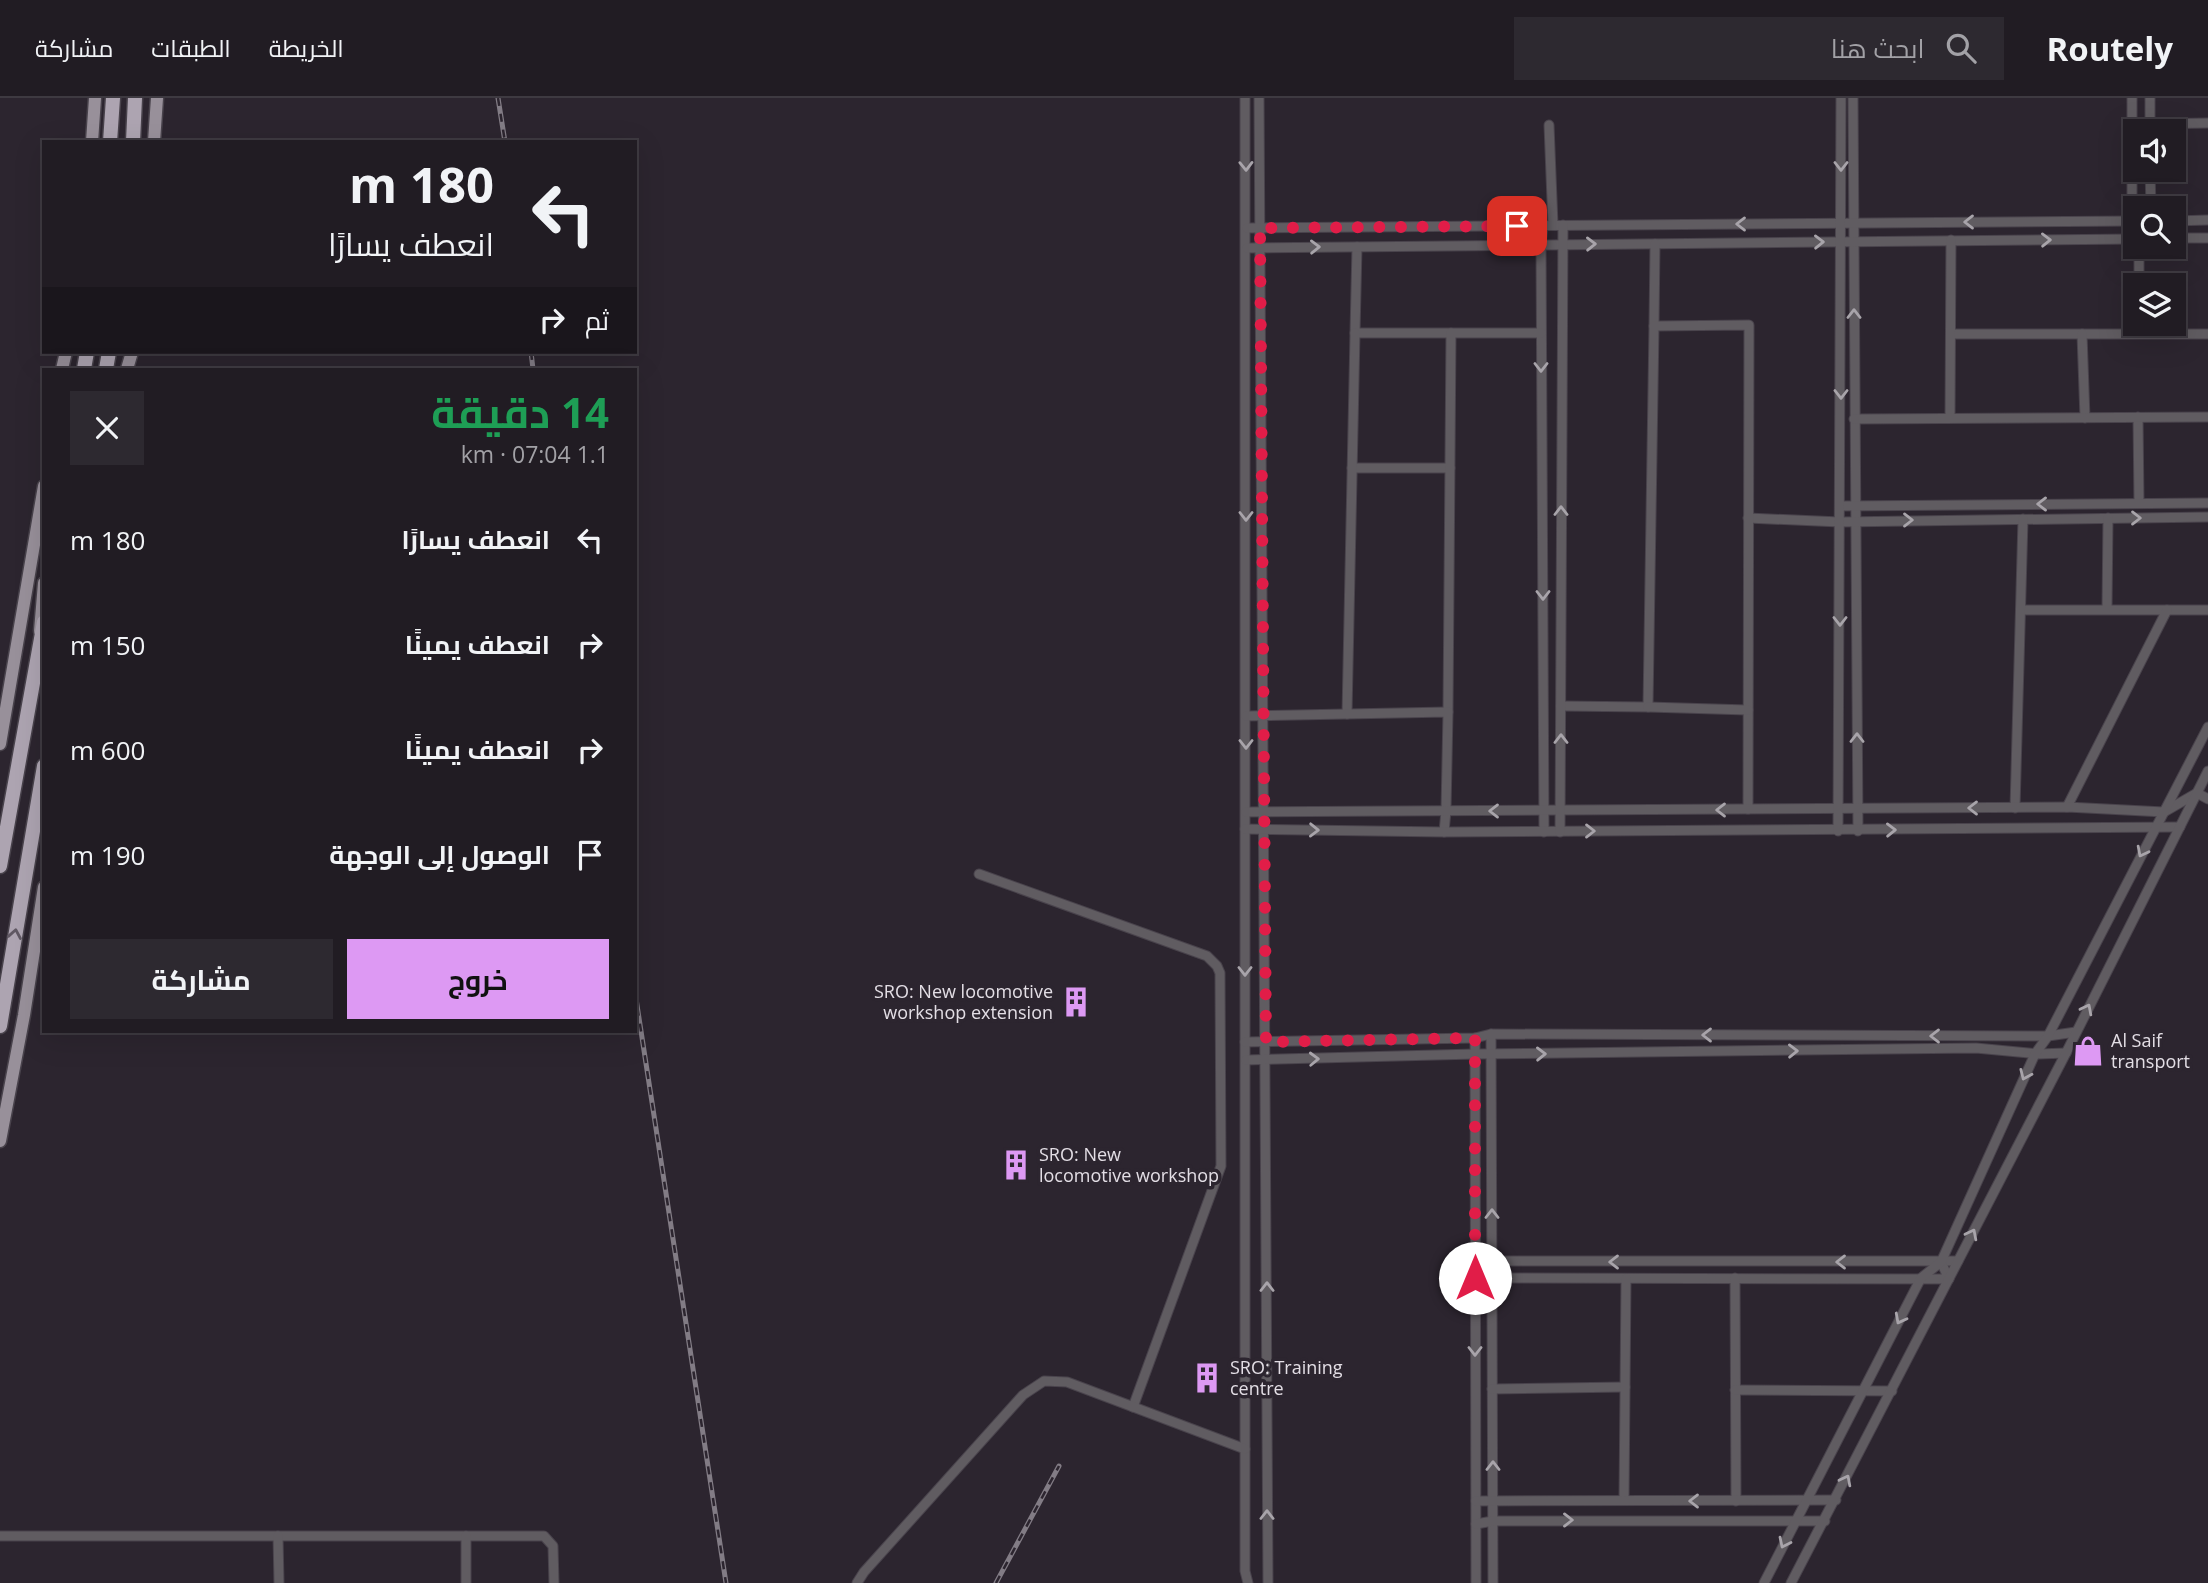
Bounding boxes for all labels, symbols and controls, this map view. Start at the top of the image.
search box [1514,17,2004,80]
text: Routely [2046,26,2173,71]
icon: search [1942,29,1980,67]
text: ابحث هنا [1831,30,1924,66]
text: مشاركة [35,31,113,64]
text: الطبقات [151,31,231,64]
text: الخريطة [269,31,344,64]
map controls [2123,119,2186,336]
button: sound [2123,119,2186,182]
text: 180 m [349,151,494,217]
one-way arrow [1238,161,1254,172]
one-way arrow [1833,161,1849,172]
icon: left [518,168,609,259]
pin [1487,196,1547,256]
button: search [2123,196,2186,259]
icon: arrive [1498,207,1536,245]
one-way arrow [1963,214,1974,230]
one-way arrow [1736,216,1746,232]
text: انعطف يسارًا [328,222,494,265]
one-way arrow [2041,232,2052,247]
one-way arrow [1814,234,1825,250]
one-way arrow [1587,236,1597,252]
one-way arrow [1310,239,1321,255]
button: layers [2123,273,2186,336]
icon: right [533,301,571,339]
text: ثم [585,302,609,338]
one-way arrow [1846,309,1862,319]
one-way arrow [1534,362,1549,373]
text: 14 دقيقة [431,383,609,440]
one-way arrow [1833,388,1848,399]
button: close [70,391,144,465]
text: 1.1 km · 07:04 [461,438,609,470]
one-way arrow [2036,496,2047,512]
one-way arrow [1553,506,1569,516]
one-way arrow [2131,510,2141,526]
one-way arrow [1238,511,1254,522]
one-way arrow [1903,512,1914,527]
text: انعطف يسارًا [401,521,550,557]
icon: left [571,521,609,559]
text: 180 m [70,522,145,558]
one-way arrow [1535,590,1551,600]
one-way arrow [1832,616,1848,627]
text: انعطف يمينًا [405,626,550,662]
icon: right [571,626,609,664]
text: 150 m [70,627,145,663]
text: انعطف يمينًا [405,731,550,767]
icon: right [571,731,609,769]
text: 600 m [70,732,145,768]
one-way arrow [1849,732,1865,743]
one-way arrow [1553,733,1569,744]
one-way arrow [1238,739,1254,749]
one-way arrow [1968,800,1978,816]
one-way arrow [1716,802,1726,818]
one-way arrow [1488,803,1499,819]
one-way arrow [1309,822,1319,838]
one-way arrow [1886,822,1897,838]
one-way arrow [1585,824,1596,839]
text: الوصول إلى الوجهة [329,836,550,872]
icon: arrive [571,836,609,874]
text: 190 m [70,837,145,873]
one-way arrow [2137,845,2151,857]
one-way arrow [7,928,22,940]
button: مشاركة [70,939,333,1019]
button: خروج [347,939,609,1019]
one-way arrow [1237,966,1253,977]
place label: SRO: New locomotive workshop extension [874,979,1053,1024]
building icon: SRO: New locomotive workshop extension [1059,985,1093,1019]
one-way arrow [2079,1004,2093,1016]
one-way arrow [1701,1027,1712,1043]
one-way arrow [1929,1028,1939,1044]
place label: Al Saif transport [2111,1028,2190,1073]
shop icon: Al Saif transport [2071,1034,2105,1068]
one-way arrow [1788,1043,1799,1058]
one-way arrow [1536,1046,1547,1061]
one-way arrow [1309,1051,1320,1067]
one-way arrow [2020,1068,2034,1080]
place label: SRO: New locomotive workshop [1039,1142,1219,1187]
building icon: SRO: New locomotive workshop [999,1148,1033,1182]
one-way arrow [1484,1208,1500,1219]
one-way arrow [1964,1229,1978,1241]
position arrow [1438,1241,1512,1315]
one-way arrow [1608,1254,1619,1270]
one-way arrow [1836,1254,1846,1270]
one-way arrow [1259,1282,1275,1292]
one-way arrow [1895,1312,1908,1324]
one-way arrow [1467,1346,1483,1357]
place label: SRO: Training centre [1230,1355,1343,1400]
building icon: SRO: Training centre [1190,1361,1224,1395]
one-way arrow [1485,1460,1501,1471]
one-way arrow [1838,1474,1852,1487]
one-way arrow [1688,1493,1699,1509]
one-way arrow [1259,1509,1275,1520]
one-way arrow [1563,1512,1574,1528]
one-way arrow [1778,1536,1792,1548]

